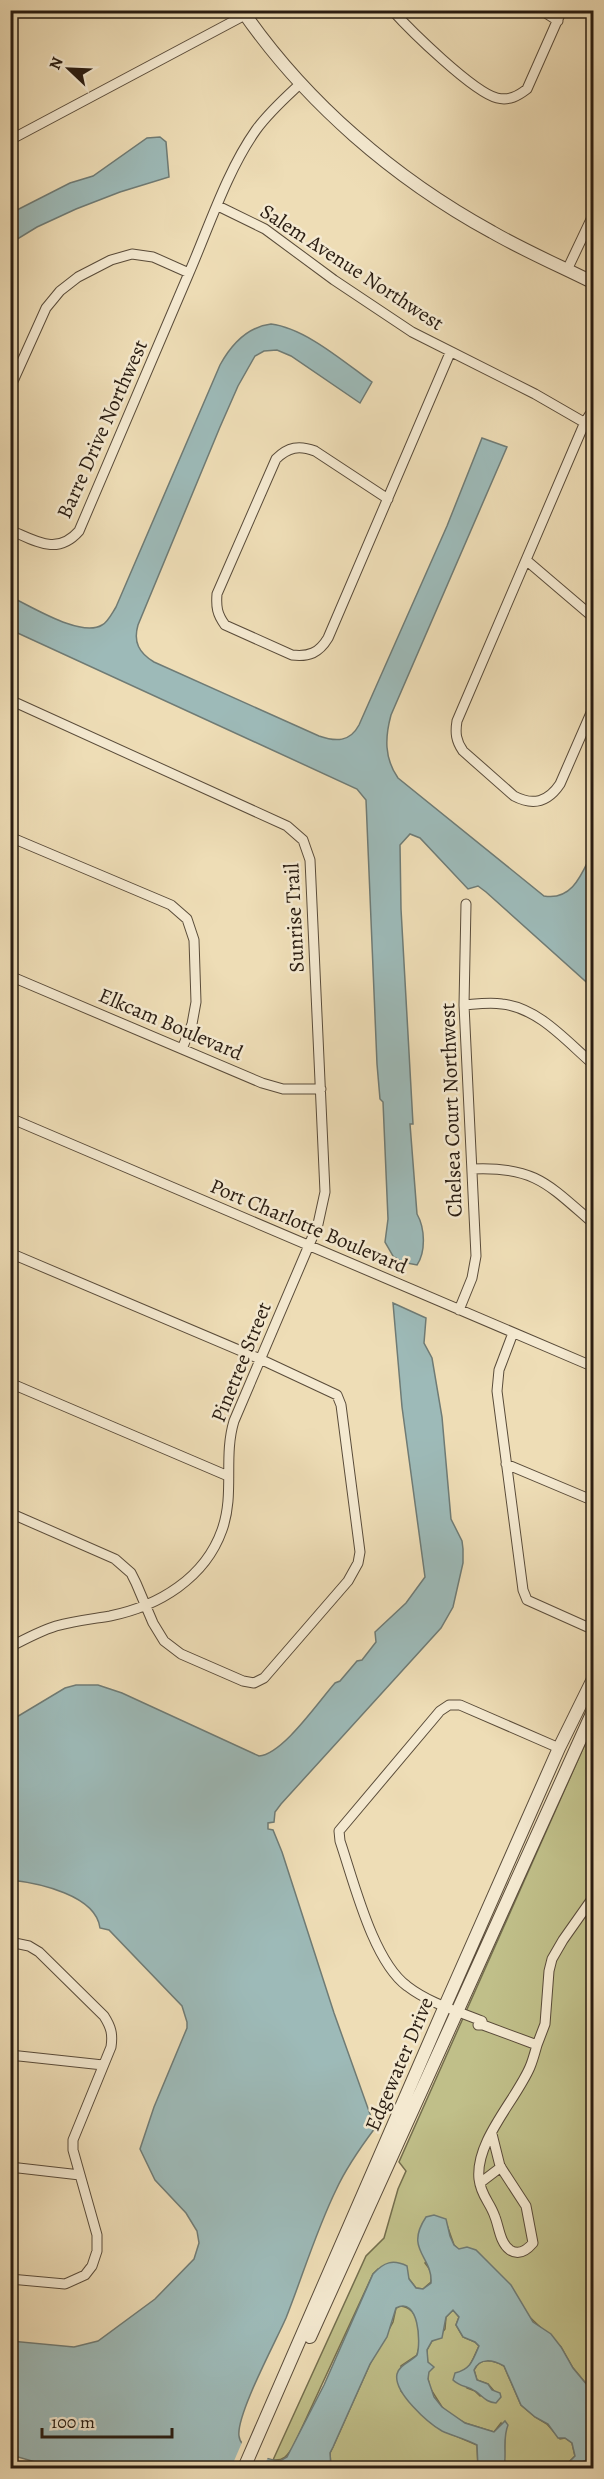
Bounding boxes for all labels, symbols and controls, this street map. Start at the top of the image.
north arrow [39,39,99,99]
text: N [44,54,69,73]
street label: Salem Avenue Northwest [255,197,449,337]
street label: Barre Drive Northwest [50,335,154,523]
street label: Sunrise Trail [277,863,311,973]
street label: Elkcam Boulevard [95,981,248,1067]
street label: Chelsea Court Northwest [433,1002,469,1218]
street label: Port Charlotte Boulevard [206,1172,413,1281]
street label: Pinetree Street [204,1298,278,1426]
street label: Edgewater Drive [358,1993,440,2135]
scale bar [42,2401,172,2439]
text: 100 m [51,2410,95,2434]

